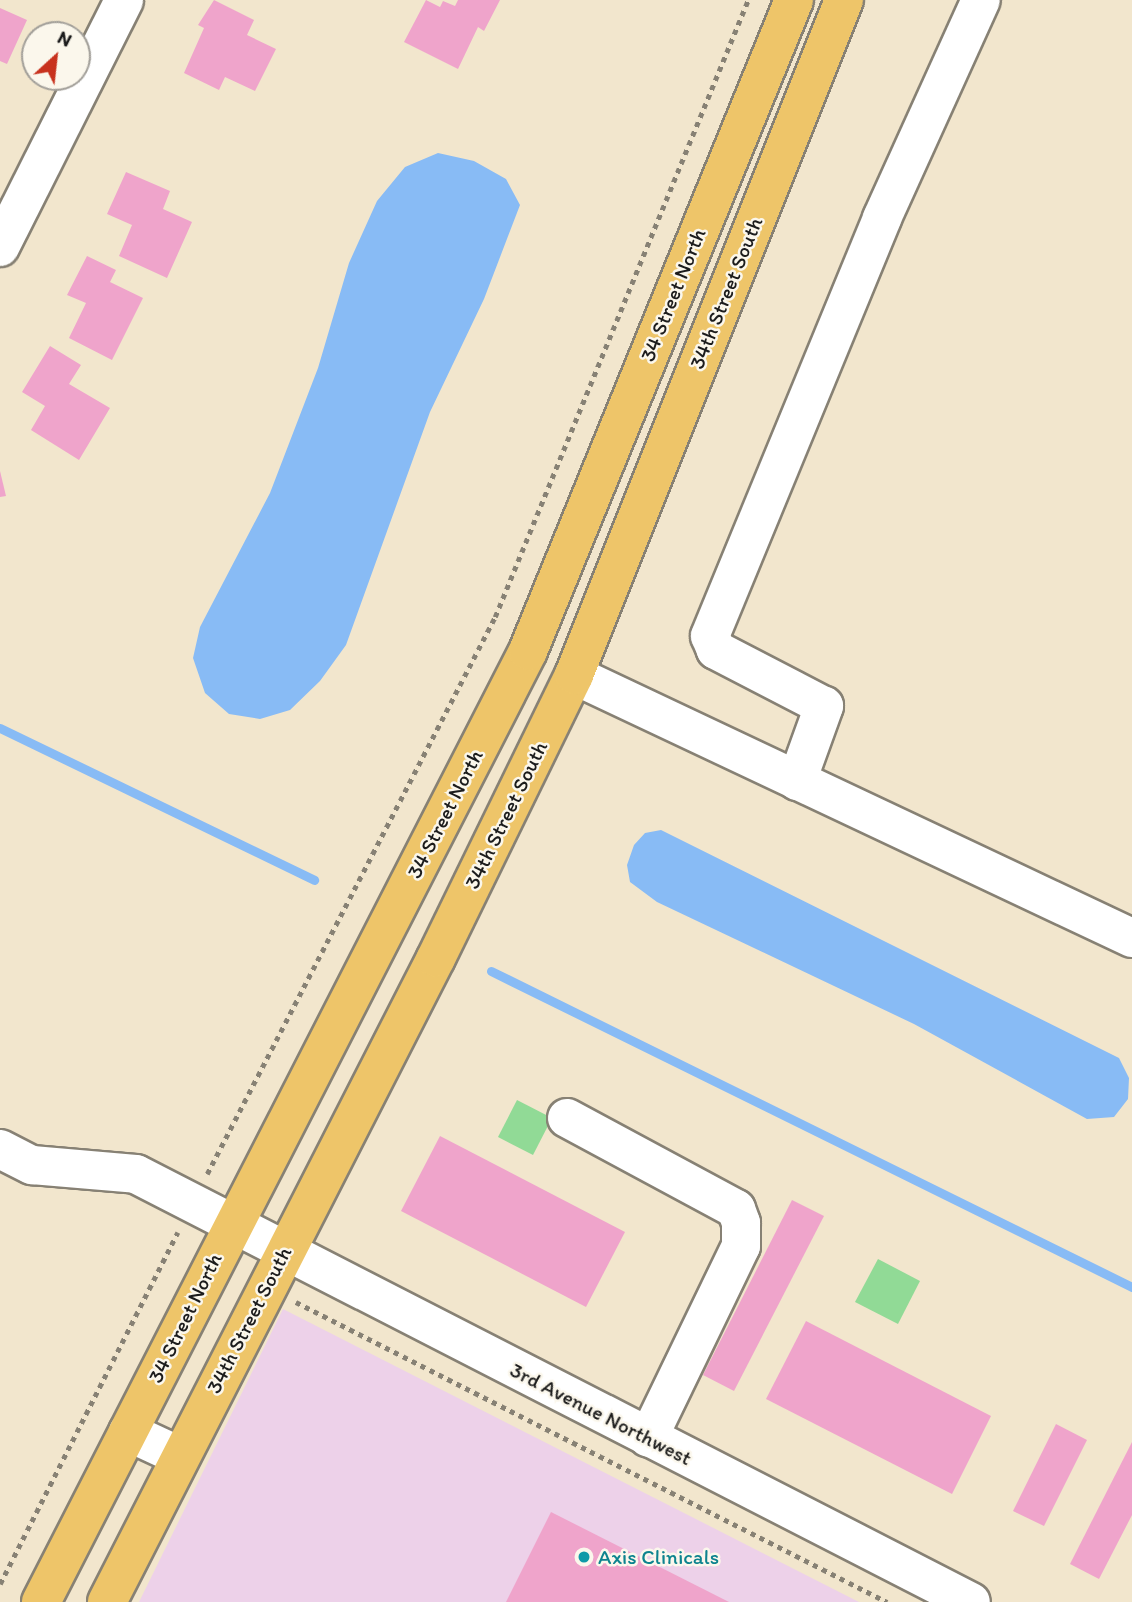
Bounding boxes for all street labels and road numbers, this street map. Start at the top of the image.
street label: 34th Street South [684,214,768,372]
street label: 34 Street North [635,225,711,365]
street label: 34th Street South [460,737,552,893]
street label: 34 Street North [402,745,488,883]
street label: 34th Street South [201,1243,297,1397]
street label: 34 Street North [143,1249,227,1387]
street label: 3rd Avenue Northwest [506,1357,696,1471]

